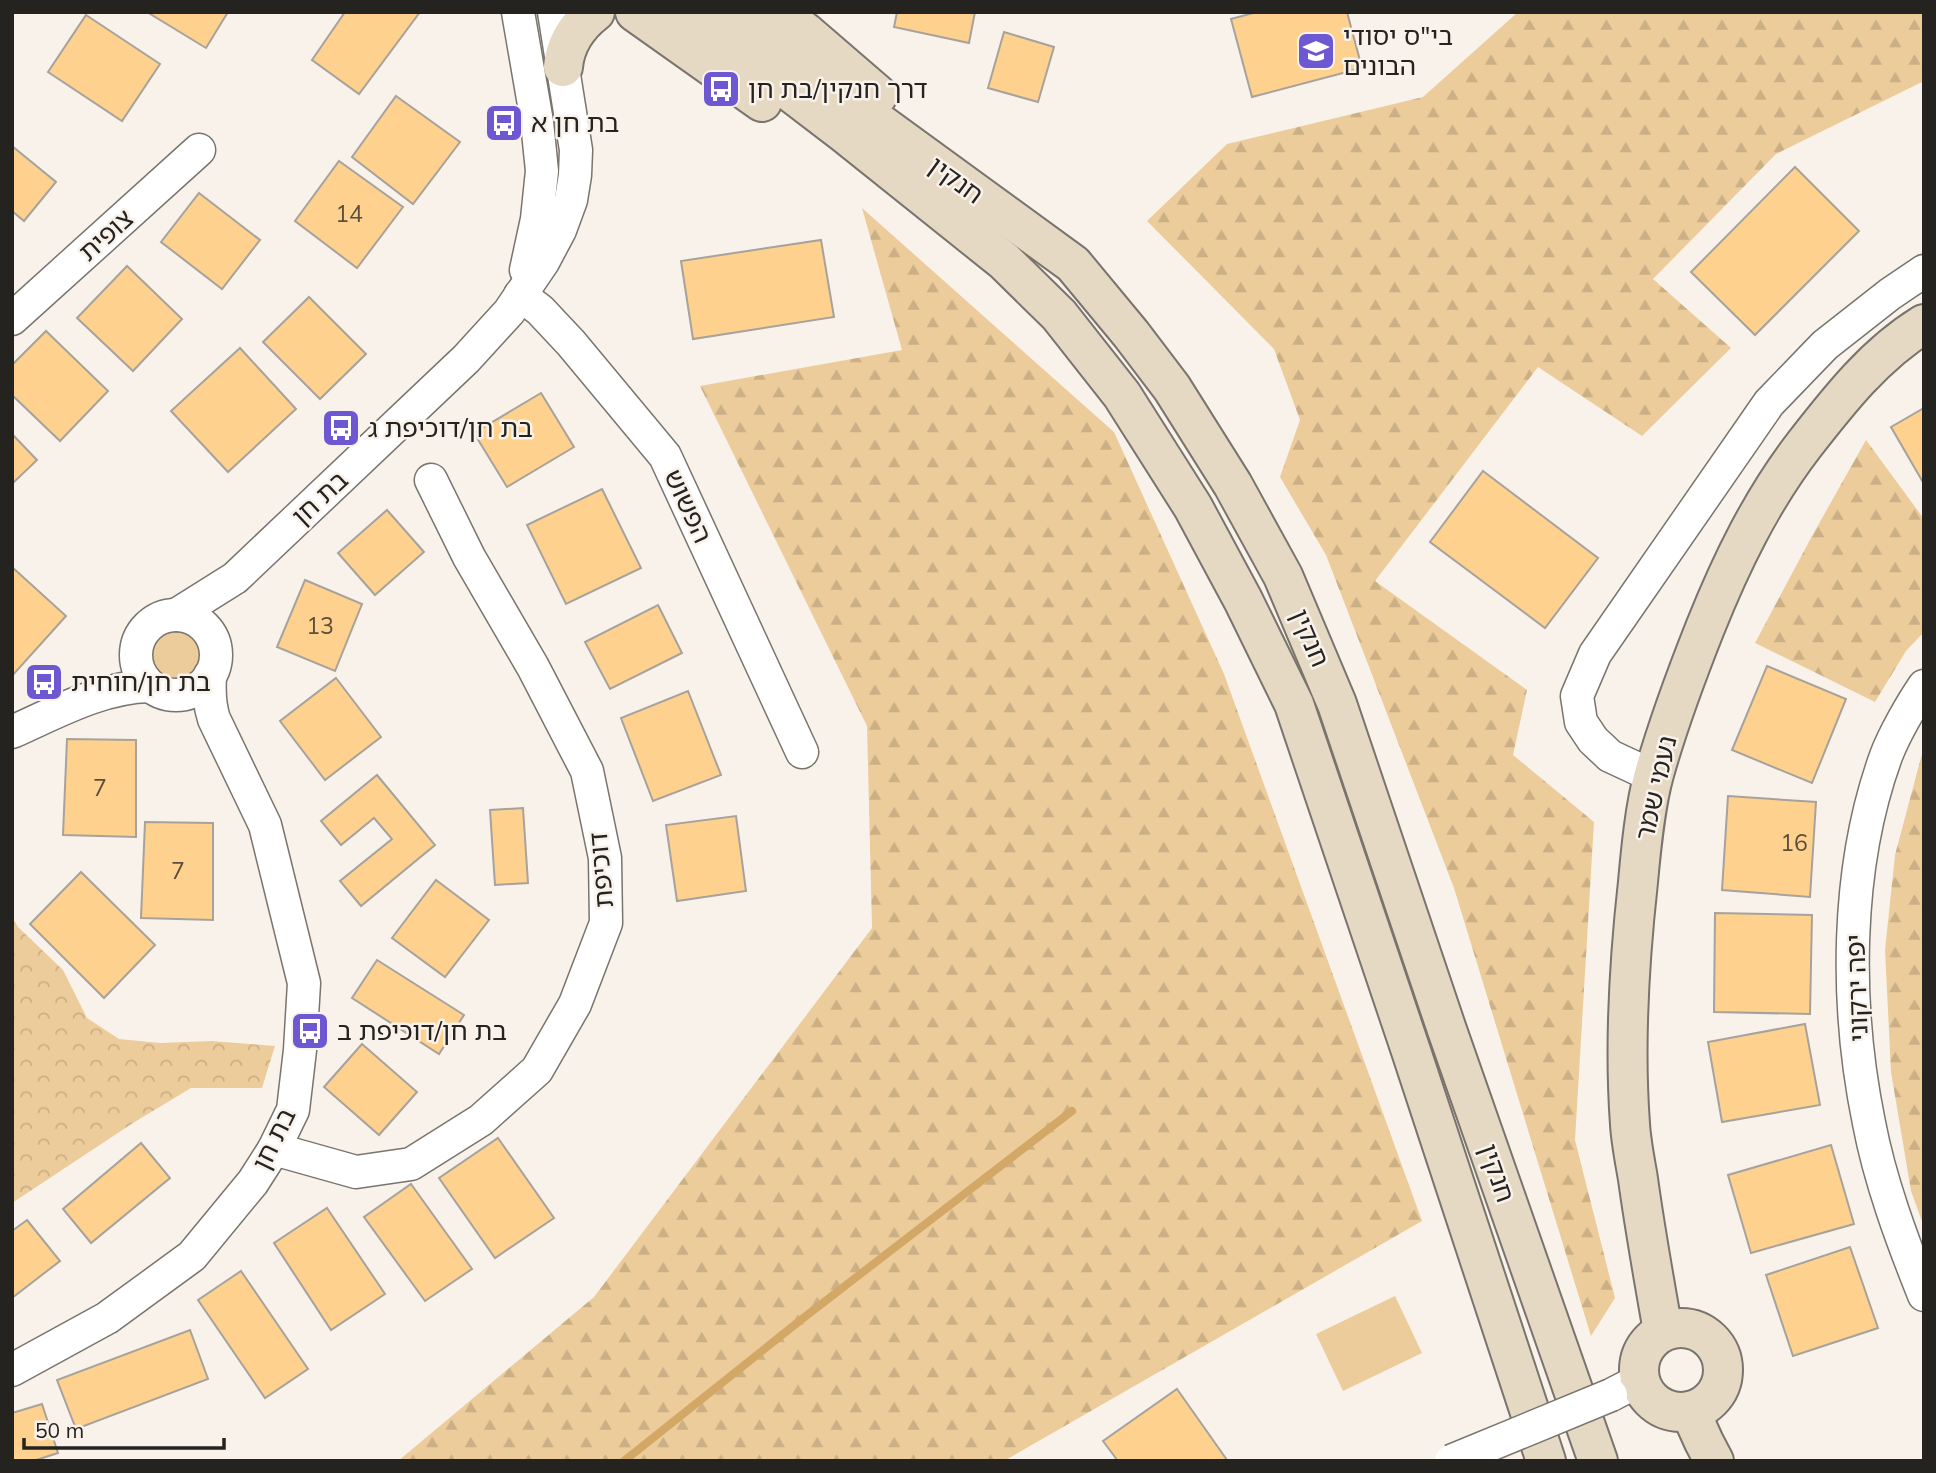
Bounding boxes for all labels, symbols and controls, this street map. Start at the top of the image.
place label: בי"ס יסודי הבונים [1343,19,1453,82]
school or university icon: בי"ס יסודי הבונים [1295,30,1337,72]
bus stop icon: דרך חנקין/בת חן [700,68,742,110]
place label: דרך חנקין/בת חן [748,72,928,105]
bus stop icon: בת חן א [483,102,525,144]
place label: בת חן א [531,106,619,139]
street label: חנקין [922,149,990,210]
house number: 14 [335,199,363,228]
street label: צופית [71,202,140,268]
bus stop icon: בת חן/דוכיפת ג [320,407,362,449]
place label: בת חן/דוכיפת ג [368,411,533,444]
street label: בת חן [285,463,355,532]
street label: הפשוש [657,464,720,548]
street label: חנקין [1284,604,1337,672]
house number: 13 [306,611,334,640]
bus stop icon: בת חן/חוחית [23,661,65,703]
place label: בת חן/חוחית [71,665,211,698]
street label: נעמי שמר [1627,732,1684,844]
house number: 7 [93,773,107,802]
house number: 16 [1780,828,1808,857]
street label: דוכיפת [581,831,620,909]
house number: 7 [171,856,185,885]
street label: יפה ירקוני [1838,934,1875,1042]
bus stop icon: בת חן/דוכיפת ב [289,1010,331,1052]
place label: בת חן/דוכיפת ב [337,1014,507,1047]
street label: בת חן [244,1102,303,1175]
street label: חנקין [1472,1139,1523,1206]
scale bar [24,1406,224,1450]
text: 50 m [35,1417,84,1443]

